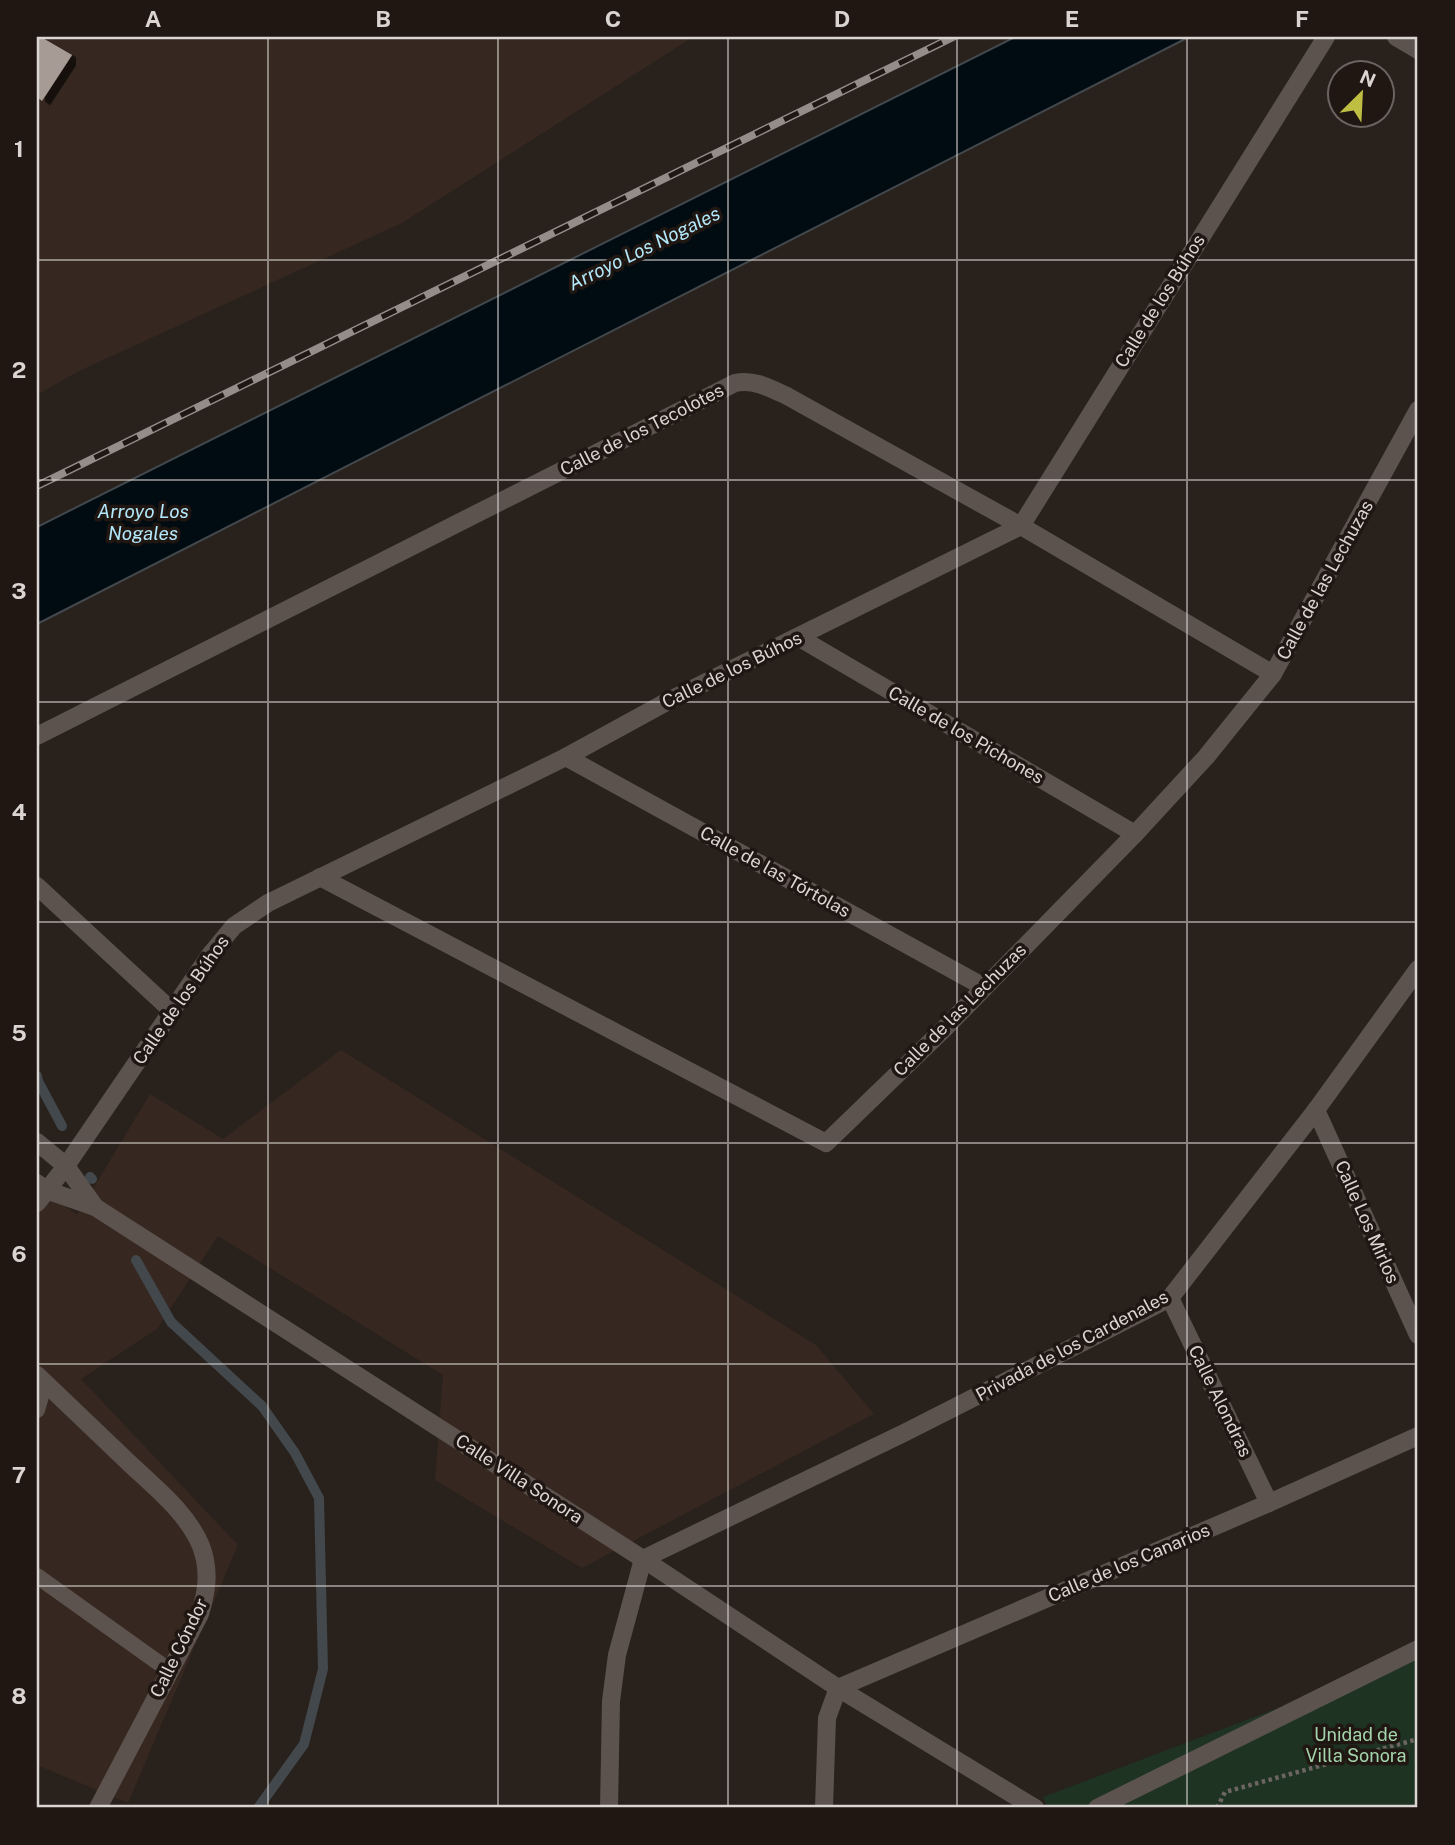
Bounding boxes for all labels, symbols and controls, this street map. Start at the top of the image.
text: A [145,5,162,32]
text: B [375,5,391,32]
text: C [605,5,621,32]
text: D [834,5,850,32]
text: E [1065,5,1079,32]
text: F [1295,5,1309,32]
north arrow [1326,60,1396,130]
text: N [1357,65,1379,92]
text: 1 [14,135,24,162]
water label: Arroyo Los Nogales [565,202,723,294]
street label: Calle de los Búhos [1110,230,1209,371]
text: 2 [12,356,26,383]
street label: Calle de los Tecolotes [557,379,727,480]
street label: Calle de las Lechuzas [1272,496,1377,663]
water label: Arroyo Los Nogales [97,500,189,544]
text: 3 [11,577,27,604]
street label: Calle de los Búhos [659,627,805,712]
street label: Calle de los Pichones [885,681,1048,788]
text: 4 [11,798,27,825]
street label: Calle de las Tórtolas [697,822,854,922]
street label: Calle de los Búhos [128,931,233,1068]
street label: Calle de las Lechuzas [889,939,1030,1080]
text: 5 [11,1019,27,1046]
street label: Calle Los Mirlos [1331,1157,1404,1286]
text: 6 [11,1240,27,1267]
street label: Privada de los Cardenales [972,1286,1172,1405]
street label: Calle Alondras [1184,1341,1257,1460]
street label: Calle Villa Sonora [452,1430,587,1528]
text: 7 [12,1461,26,1488]
street label: Calle de los Canarios [1045,1519,1213,1606]
street label: Calle Cóndor [145,1595,212,1701]
text: 8 [11,1682,27,1709]
park label: Unidad de Villa Sonora [1305,1724,1407,1766]

